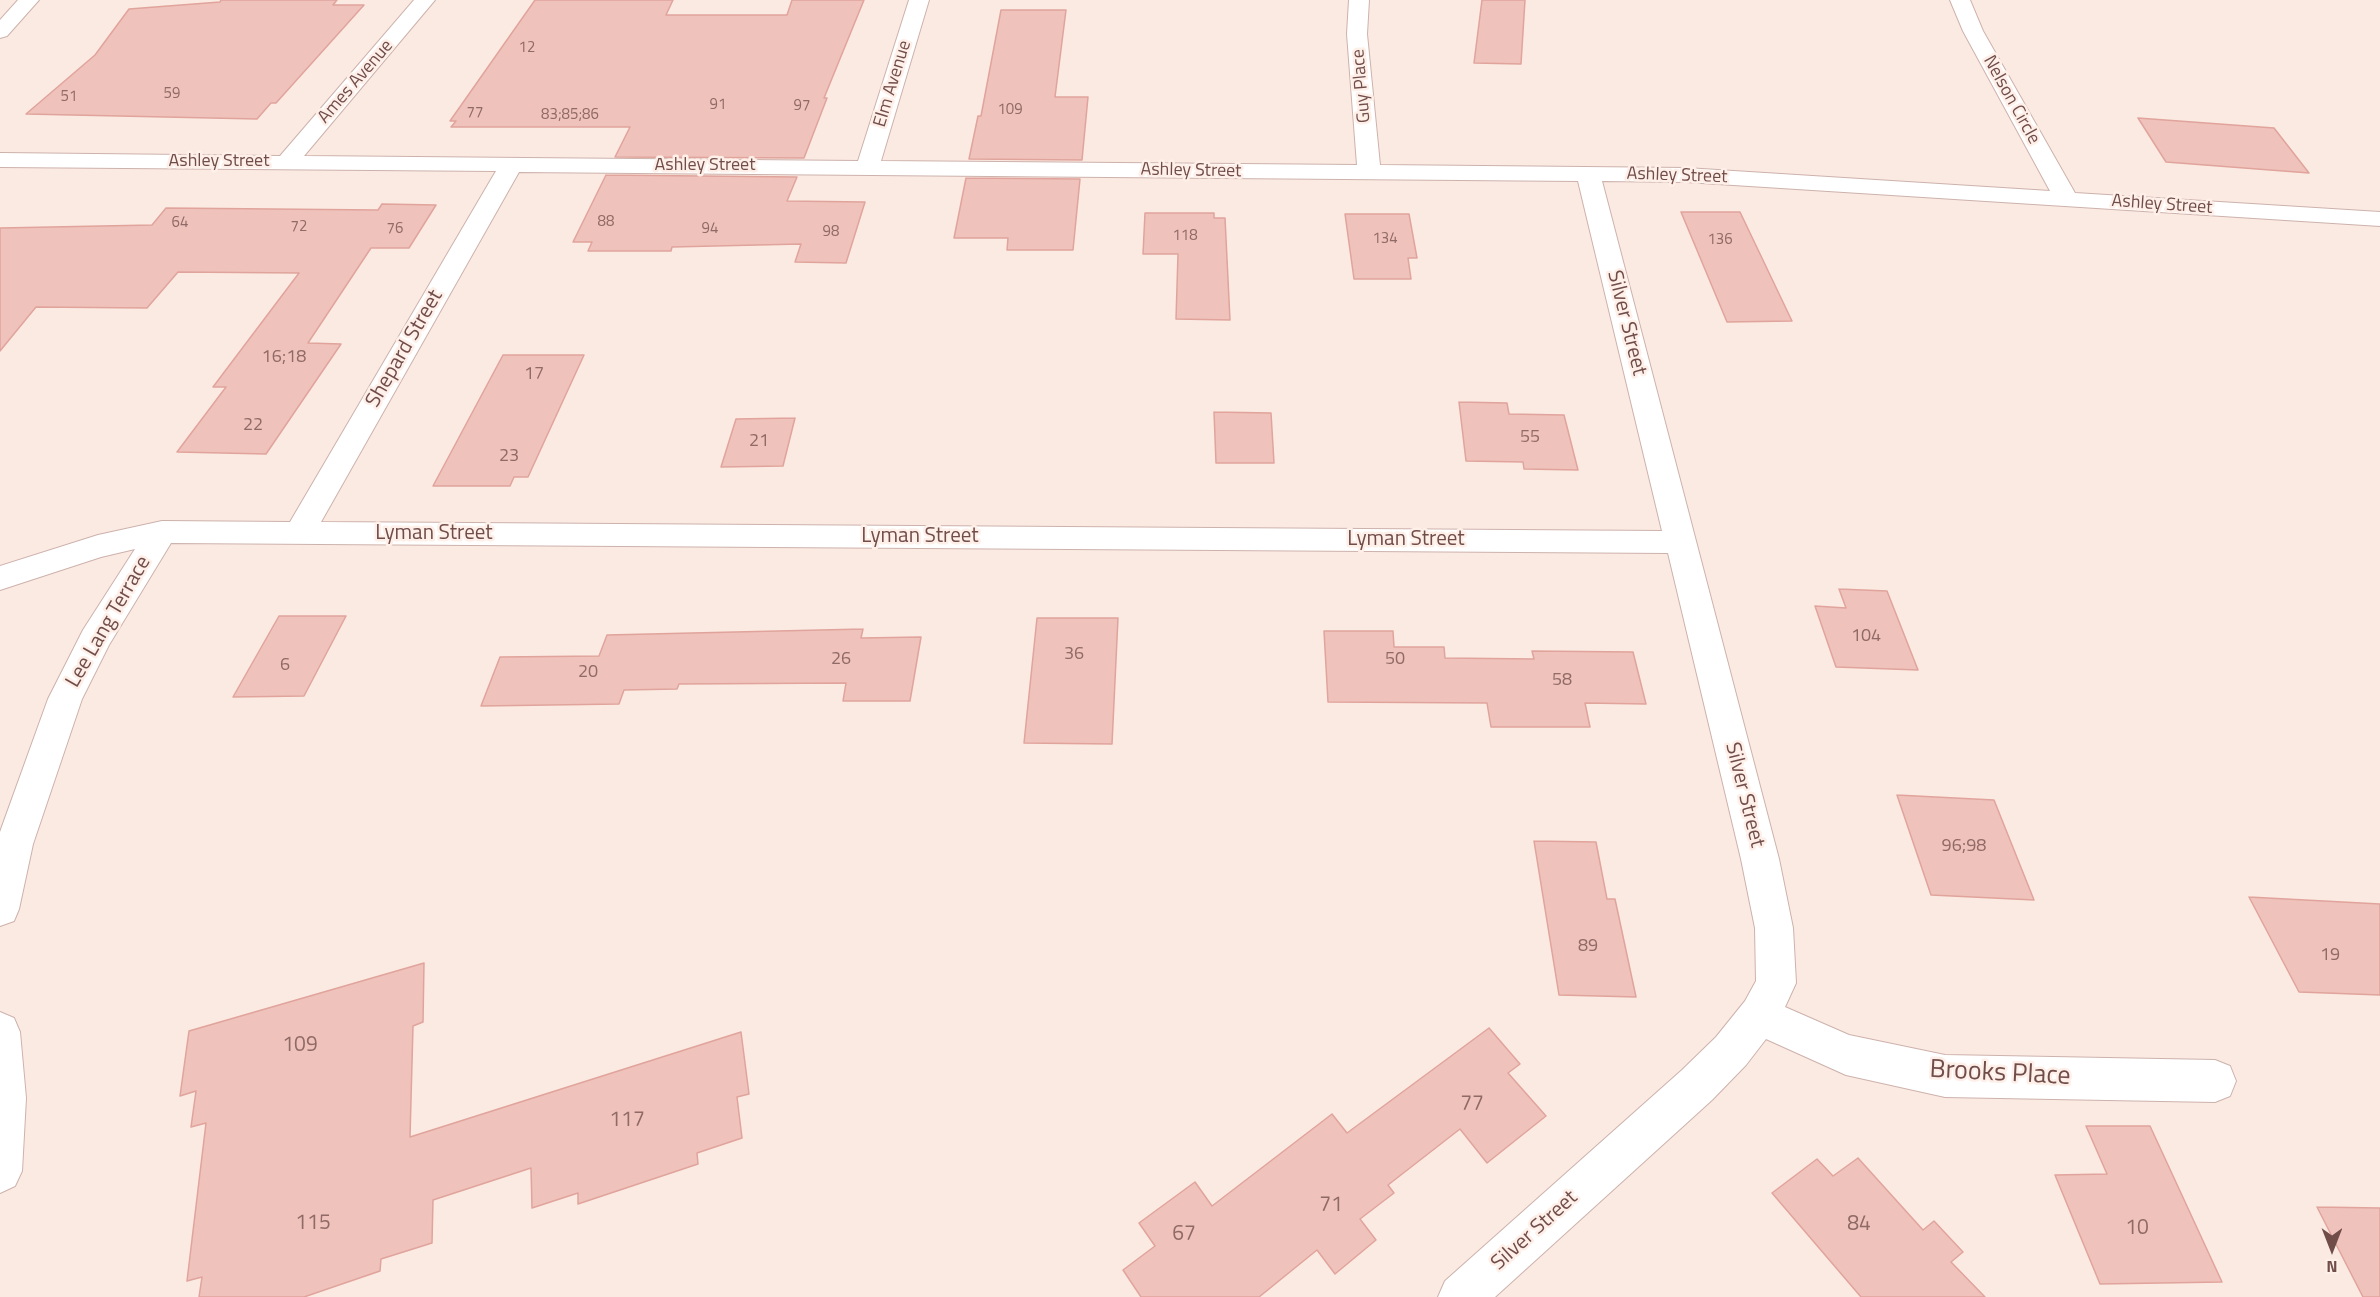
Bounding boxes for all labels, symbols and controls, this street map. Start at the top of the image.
street label: Ames Avenue [314,36,398,128]
street label: Elm Avenue [870,38,916,130]
house number: 12 [519,39,535,57]
street label: Guy Place [1348,48,1376,124]
street label: Nelson Circle [1978,52,2044,148]
house number: 59 [164,85,180,103]
house number: 51 [61,88,77,106]
house number: 91 [710,96,726,114]
house number: 97 [794,97,810,115]
house number: 109 [997,101,1023,119]
house number: 77 [467,104,483,122]
house number: 83;85;86 [541,106,599,124]
street label: Ashley Street [169,151,269,173]
street label: Ashley Street [655,155,755,177]
street label: Ashley Street [1140,159,1242,183]
street label: Ashley Street [1626,163,1728,189]
street label: Ashley Street [2111,191,2213,219]
house number: 88 [598,213,614,231]
house number: 64 [172,214,188,232]
house number: 72 [291,218,307,236]
house number: 76 [387,220,403,238]
house number: 94 [702,220,718,238]
house number: 98 [823,223,839,241]
house number: 118 [1172,227,1198,245]
house number: 134 [1372,230,1398,248]
house number: 136 [1707,231,1733,249]
street label: Silver Street [1601,268,1651,378]
street label: Shepard Street [361,286,449,412]
house number: 16;18 [262,347,306,369]
house number: 17 [524,364,544,386]
house number: 22 [243,415,263,437]
house number: 55 [1520,427,1540,449]
house number: 21 [749,431,769,453]
house number: 23 [499,446,519,468]
street label: Lyman Street [375,521,493,547]
street label: Lyman Street [861,524,979,550]
street label: Lyman Street [1347,527,1465,553]
street label: Lee Lang Terrace [61,552,157,692]
house number: 104 [1851,626,1881,648]
house number: 36 [1064,644,1084,666]
house number: 26 [831,649,851,671]
house number: 50 [1385,649,1405,671]
house number: 6 [280,655,290,677]
house number: 20 [578,662,598,684]
house number: 58 [1552,670,1572,692]
street label: Silver Street [1719,740,1769,850]
house number: 96;98 [1942,836,1986,858]
house number: 89 [1578,936,1598,958]
house number: 19 [2320,945,2340,967]
house number: 109 [282,1033,318,1059]
street label: Brooks Place [1929,1055,2071,1093]
house number: 77 [1460,1092,1484,1118]
house number: 117 [609,1108,645,1134]
street label: Silver Street [1487,1186,1583,1276]
house number: 71 [1319,1193,1343,1219]
house number: 115 [295,1211,331,1237]
house number: 84 [1847,1212,1871,1238]
house number: 10 [2125,1216,2149,1242]
north arrow [2302,1219,2362,1279]
house number: 67 [1172,1222,1196,1248]
text: N [2326,1255,2338,1279]

